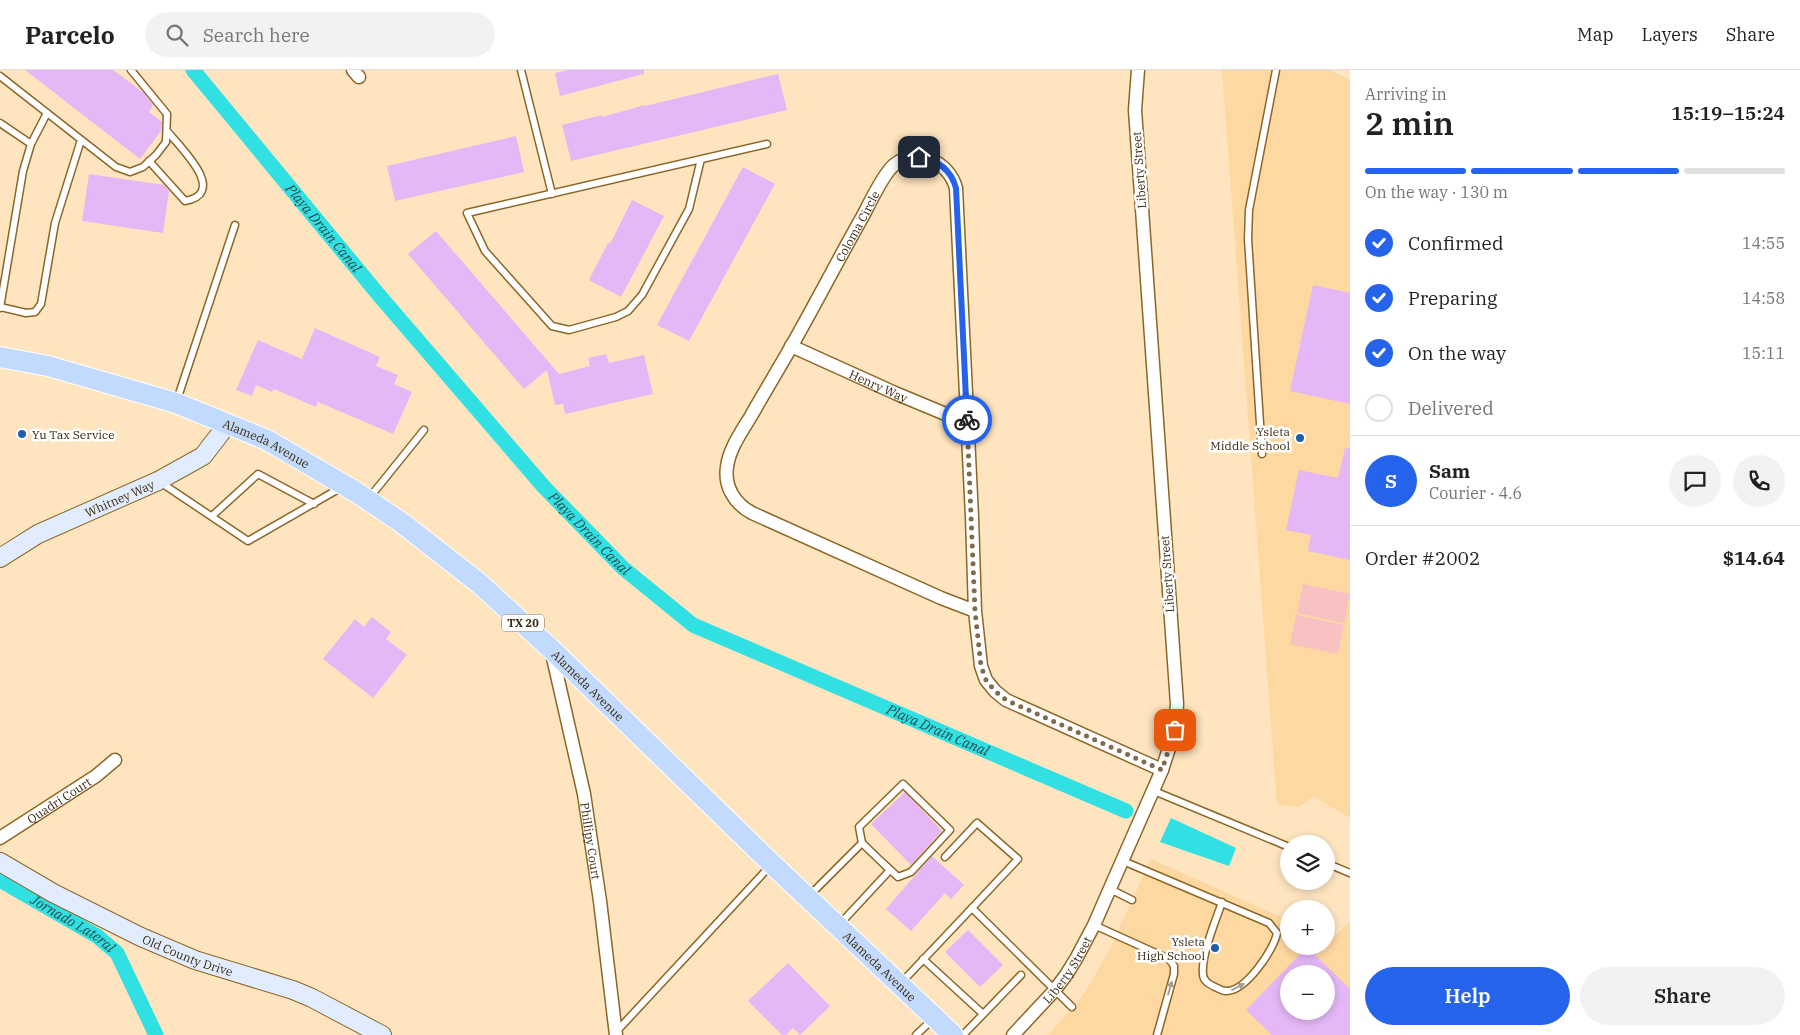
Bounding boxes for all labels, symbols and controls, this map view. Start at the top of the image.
search box [145,12,495,57]
text: Parcelo [25,19,115,51]
icon: search [163,21,191,49]
text: Search here [203,23,310,47]
text: Map [1577,23,1614,46]
text: Layers [1642,23,1698,46]
text: Share [1726,23,1775,46]
text: Arriving in [1365,84,1447,104]
text: 15:19–15:24 [1671,101,1785,125]
text: 2 min [1365,102,1454,144]
street label: Liberty Street [1129,131,1149,209]
pin [898,136,940,178]
icon: home [905,143,933,171]
water label: Playa Drain Canal [281,179,366,277]
text: On the way · 130 m [1365,182,1508,202]
street label: Coloma Circle [832,188,882,264]
icon: check [1365,229,1393,257]
text: Confirmed [1408,231,1503,255]
text: 14:55 [1742,233,1785,253]
icon: check [1365,284,1393,312]
text: Preparing [1408,286,1497,310]
text: 14:58 [1742,288,1785,308]
icon: check [1365,339,1393,367]
text: On the way [1408,341,1506,365]
text: 15:11 [1742,343,1785,363]
street label: Henry Way [847,366,910,405]
courier [942,395,992,445]
text: Delivered [1408,396,1494,420]
icon: bike [953,406,981,434]
street label: Alameda Avenue [221,415,312,471]
place label: Ysleta Middle School [1210,424,1290,453]
place label: Yu Tax Service [32,427,115,442]
marker: Yu Tax Service [16,428,28,440]
marker: Ysleta Middle School [1294,432,1306,444]
button: chat [1669,455,1721,507]
button: phone [1733,455,1785,507]
text: Sam [1429,459,1470,483]
text: S [1385,469,1397,493]
street label: Whitney Way [83,476,157,520]
text: Courier · 4.6 [1429,483,1522,503]
water label: Playa Drain Canal [544,487,635,580]
street label: Liberty Street [1157,535,1177,613]
text: Order #2002 [1365,546,1480,570]
text: $14.64 [1723,546,1785,570]
road number: TX 20 [502,614,544,632]
street label: Alameda Avenue [549,647,628,724]
water label: Playa Drain Canal [883,700,993,761]
pin [1154,709,1196,751]
icon: bag [1161,716,1189,744]
street label: Quadri Court [24,774,94,826]
street label: Phillipy Court [578,801,604,880]
map controls [1280,835,1335,1020]
button: layers [1280,835,1335,890]
water label: Jornado Lateral [27,890,120,957]
button: + [1280,900,1335,955]
street label: Alameda Avenue [840,928,920,1004]
street label: Old County Drive [140,931,235,979]
street label: Liberty Street [1039,934,1094,1006]
place label: Ysleta High School [1137,934,1205,963]
marker: Ysleta High School [1209,942,1221,954]
button: − [1280,965,1335,1020]
button: Help [1365,967,1570,1025]
button: Share [1580,967,1785,1025]
one-way arrow [1166,981,1174,996]
one-way arrow [1231,982,1245,990]

